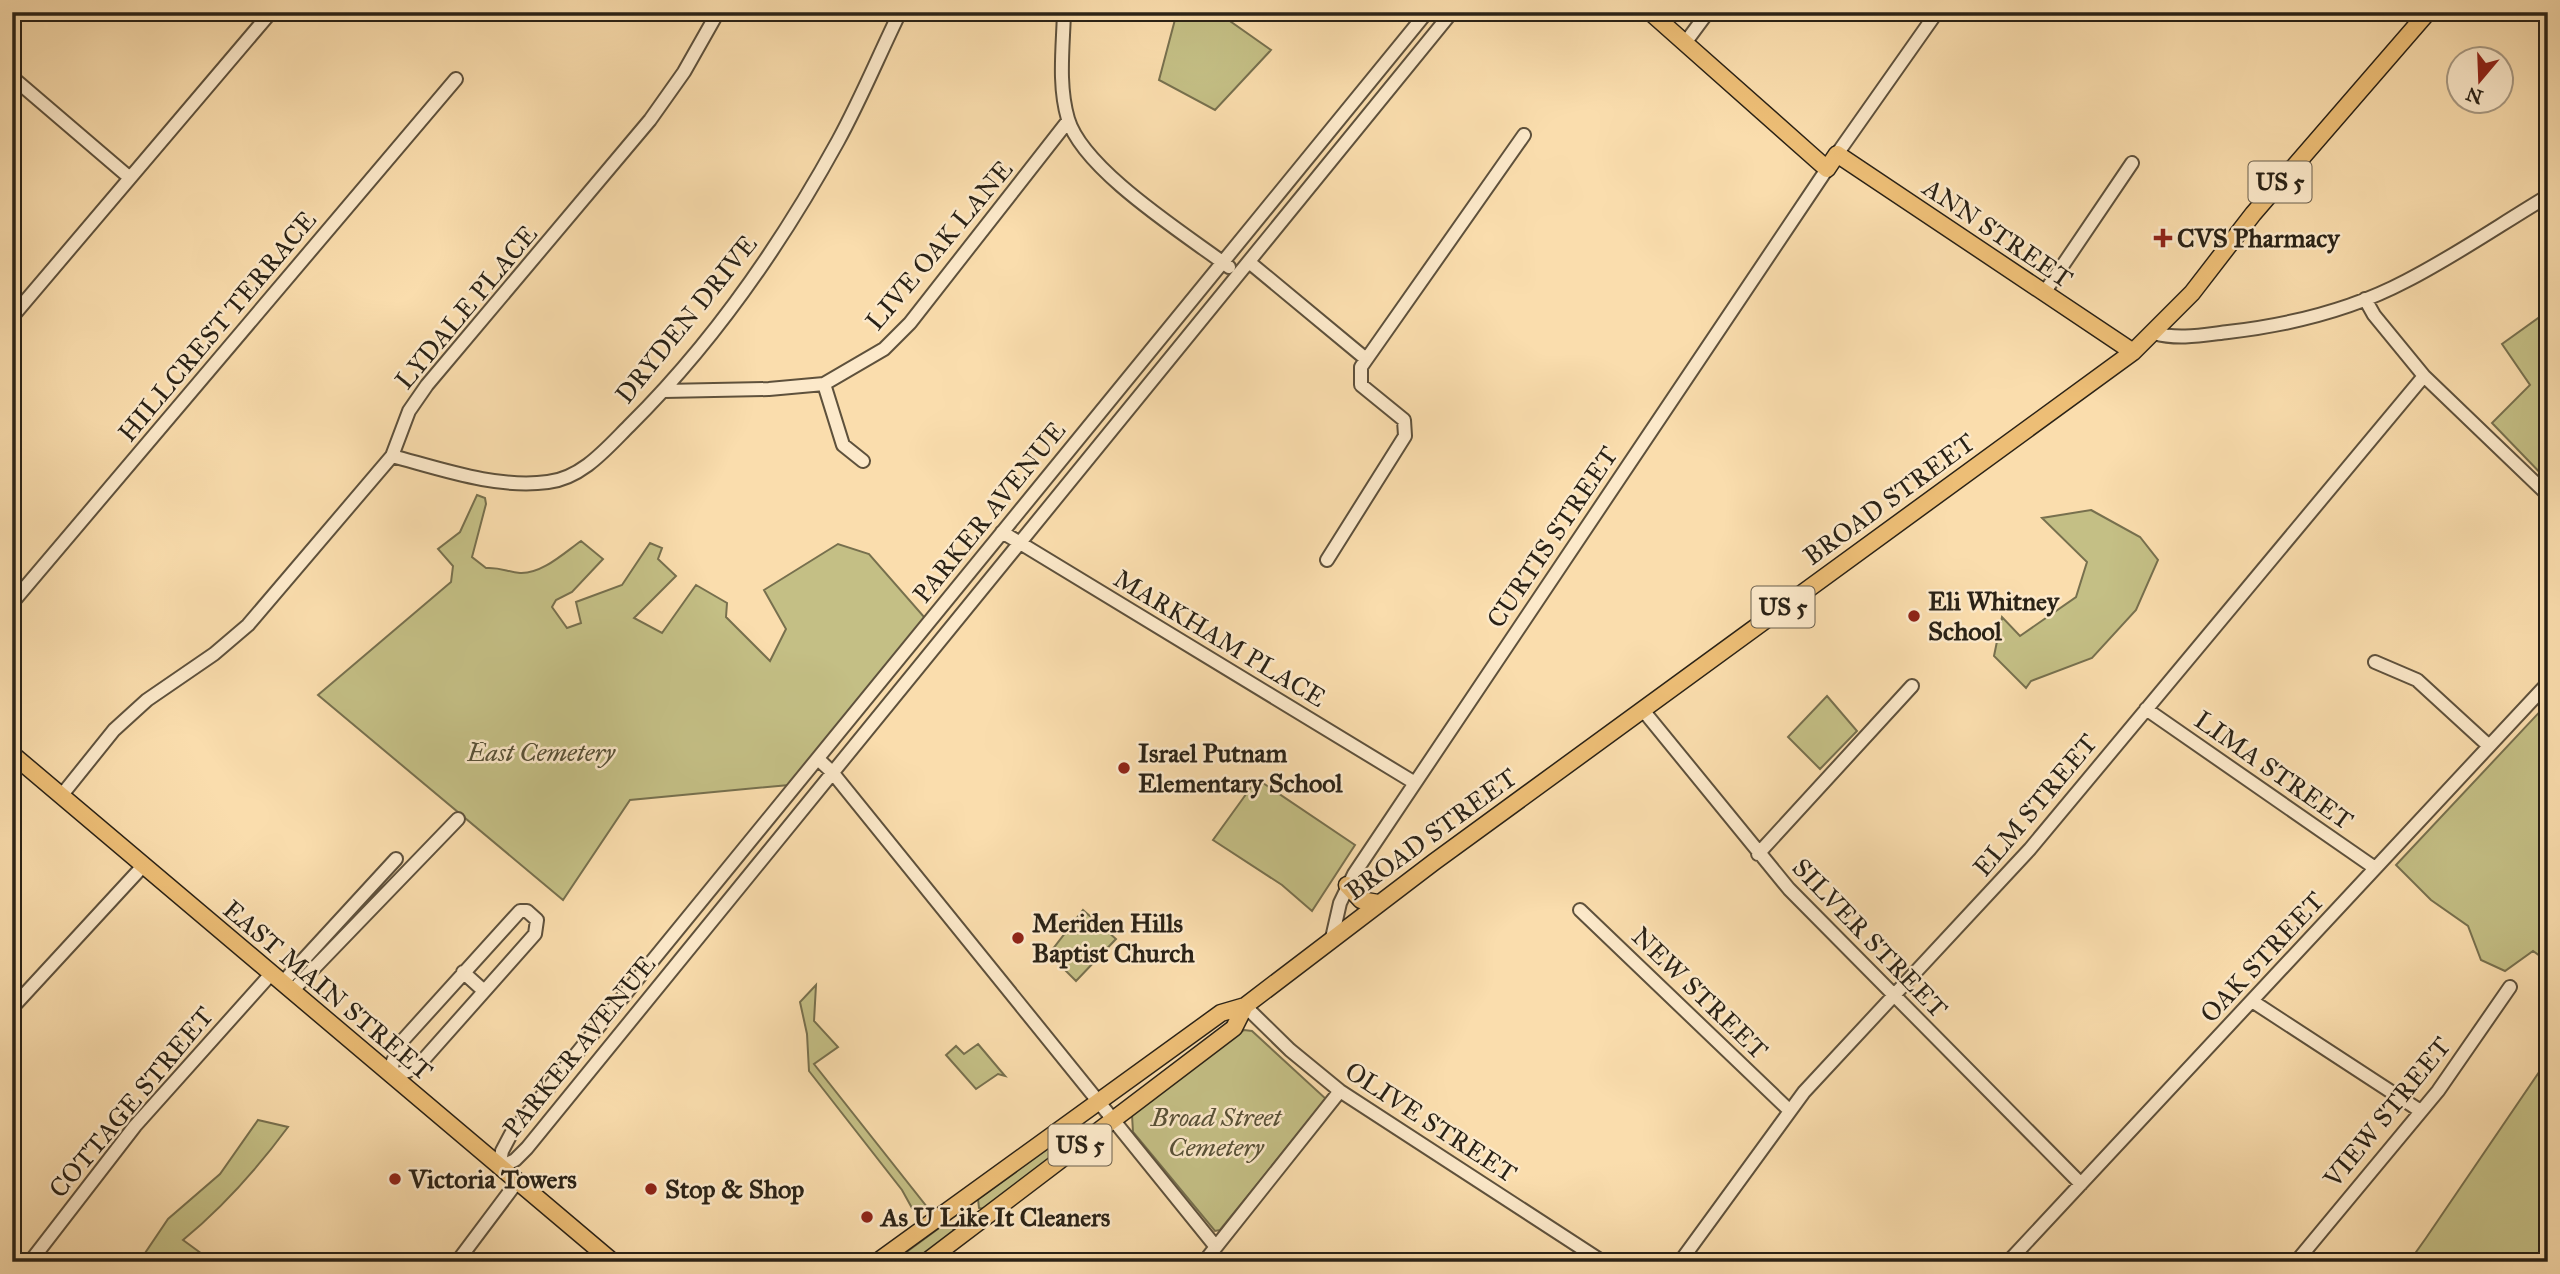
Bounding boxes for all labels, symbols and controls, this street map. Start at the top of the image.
north arrow [2444,46,2514,116]
text: N [2463,82,2486,109]
street label: LIVE OAK LANE [859,154,1019,336]
road number: US 5 [2248,162,2312,202]
street label: ANN STREET [1916,171,2079,295]
street label: HILLCREST TERRACE [111,204,323,448]
street label: LYDALE PLACE [388,218,544,396]
place label: CVS Pharmacy [2177,222,2341,254]
street label: DRYDEN DRIVE [608,228,764,410]
marker: CVS Pharmacy [2155,230,2171,246]
street label: PARKER AVENUE [906,415,1072,609]
street label: BROAD STREET [1797,426,1981,572]
street label: CURTIS STREET [1480,440,1625,634]
street label: MARKHAM PLACE [1108,562,1332,714]
place label: Eli Whitney School [1928,585,2061,647]
road number: US 5 [1752,586,1814,628]
marker: Eli Whitney School [1906,608,1922,624]
street label: LIMA STREET [2188,703,2360,837]
street label: ELM STREET [1966,727,2104,883]
park label: East Cemetery [466,736,616,768]
place label: Israel Putnam Elementary School [1138,737,1343,799]
marker: Israel Putnam Elementary School [1116,760,1132,776]
street label: BROAD STREET [1339,761,1523,907]
street label: SILVER STREET [1786,851,1954,1025]
street label: OAK STREET [2193,885,2331,1029]
street label: EAST MAIN STREET [217,893,439,1087]
place label: Meriden Hills Baptist Church [1032,907,1195,969]
street label: NEW STREET [1625,920,1775,1066]
marker: Meriden Hills Baptist Church [1010,930,1026,946]
street label: PARKER AVENUE [496,949,662,1143]
street label: COTTAGE STREET [42,1000,220,1204]
street label: VIEW STREET [2316,1030,2457,1194]
street label: OLIVE STREET [1339,1055,1523,1190]
park label: Broad Street Cemetery [1150,1101,1283,1163]
road number: US 5 [1048,1125,1112,1166]
place label: Victoria Towers [408,1163,577,1195]
marker: Victoria Towers [387,1171,403,1187]
place label: Stop & Shop [665,1173,804,1205]
marker: Stop & Shop [643,1181,659,1197]
place label: As U Like It Cleaners [879,1201,1111,1233]
marker: As U Like It Cleaners [859,1209,875,1225]

